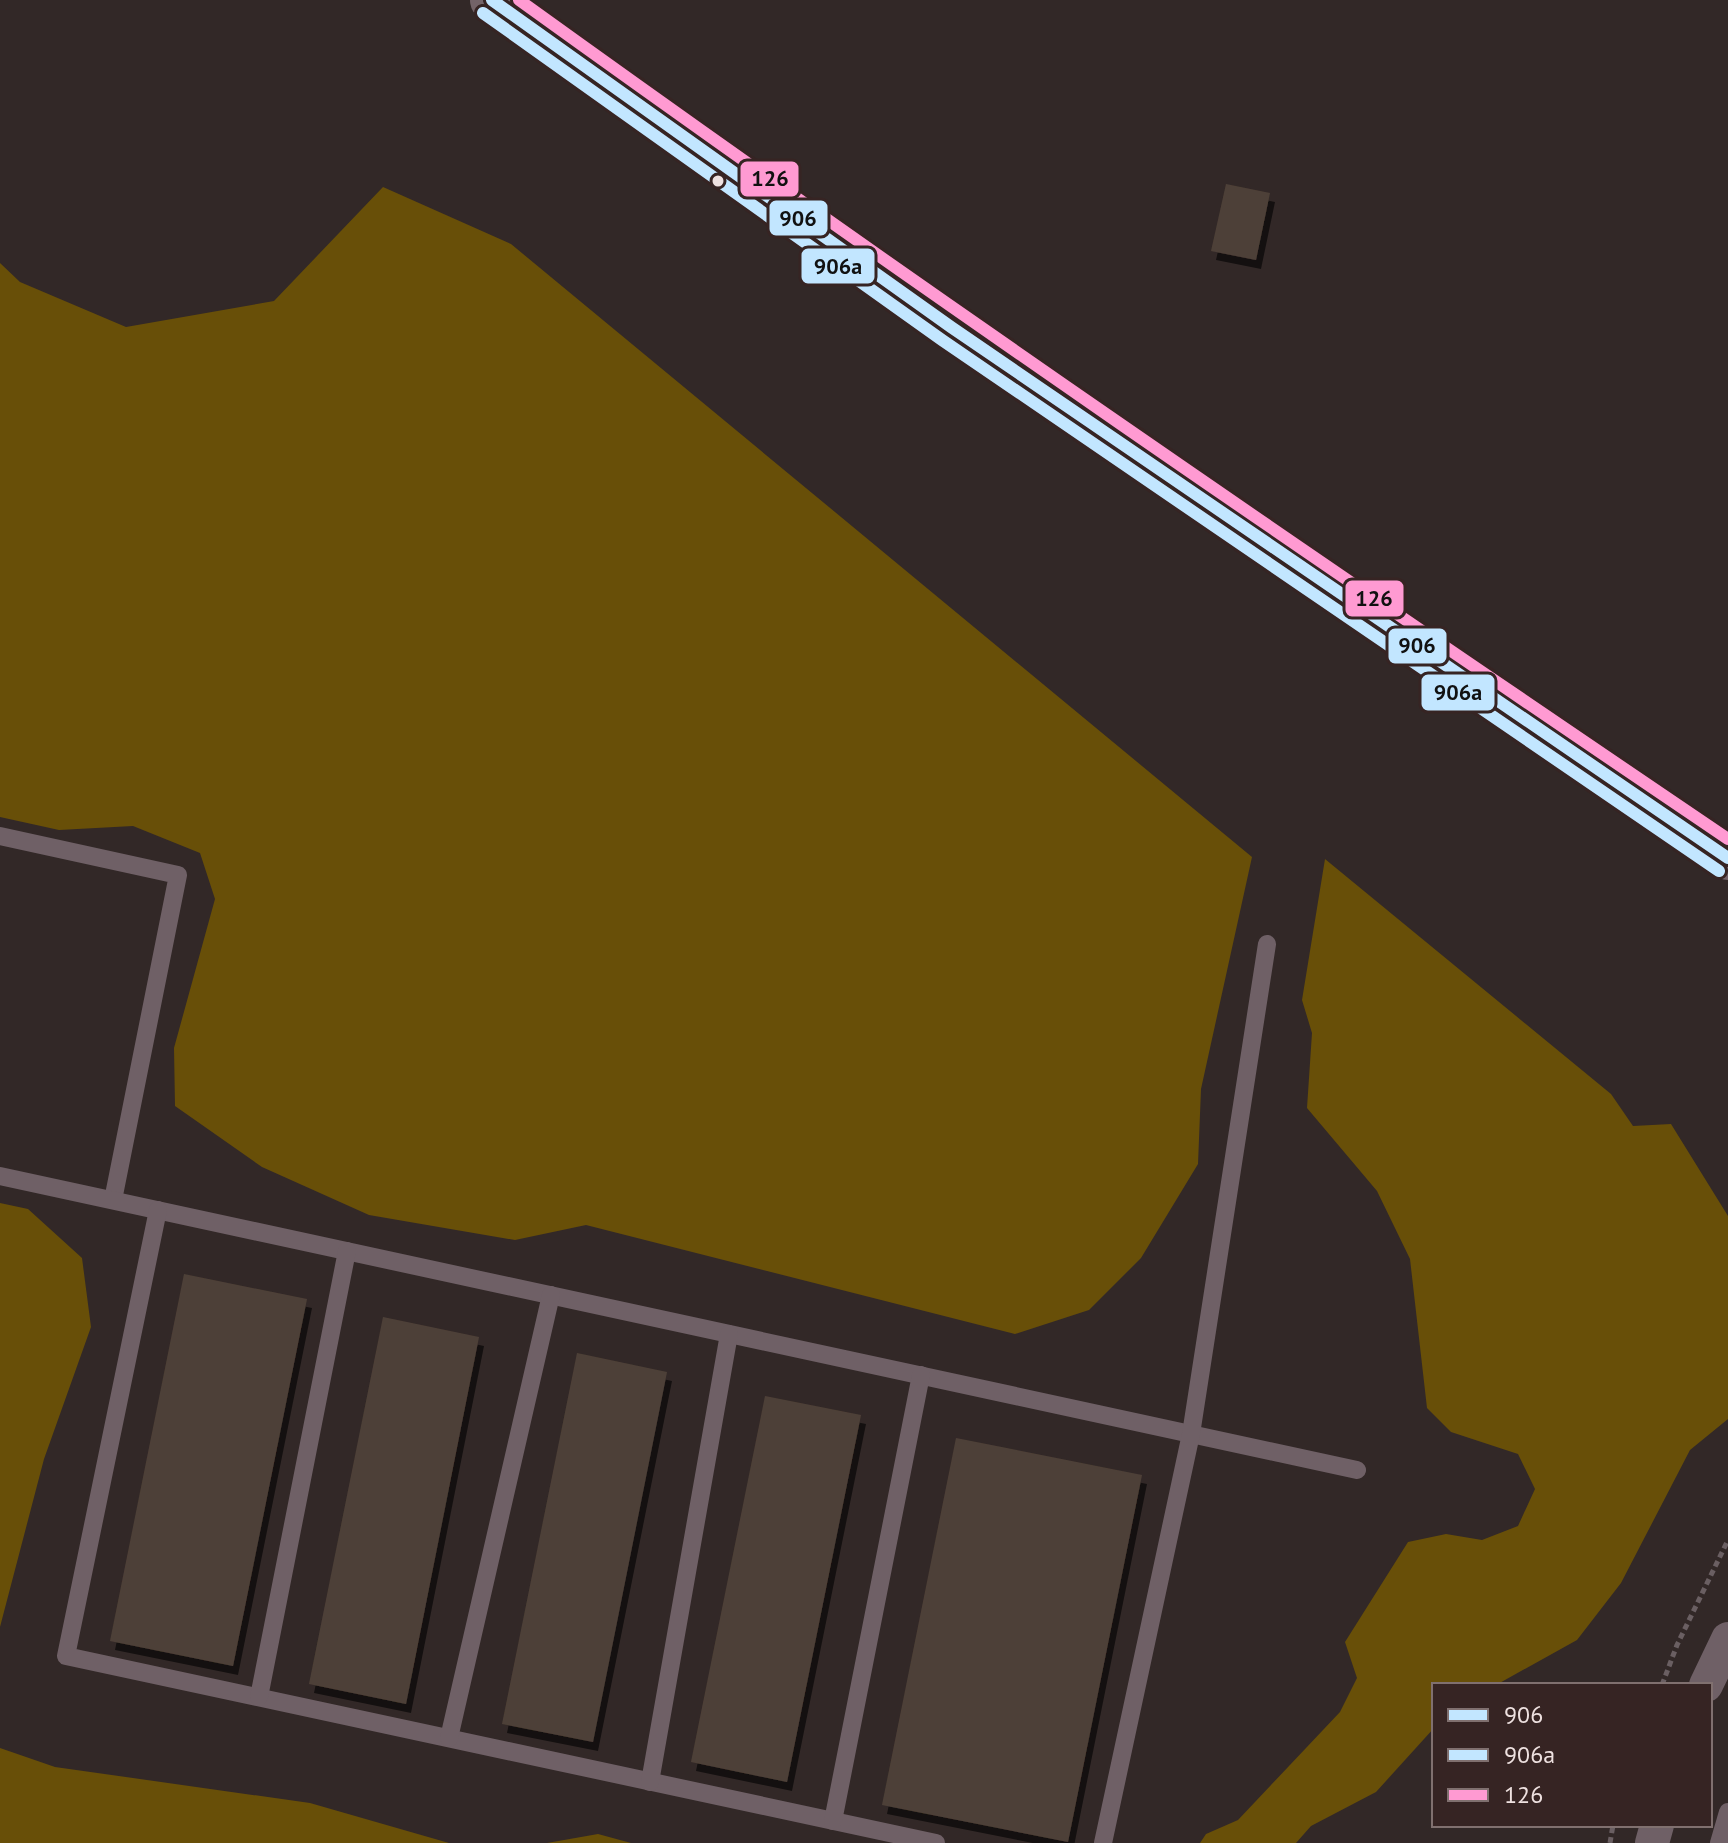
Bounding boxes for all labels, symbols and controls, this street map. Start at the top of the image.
line badge: 126 [739,160,800,198]
text: 126 [751,164,789,192]
unlabelled marker [710,173,726,189]
line badge: 906 [768,199,829,237]
text: 906 [779,204,817,232]
line badge: 906а [800,247,876,285]
text: 906а [814,252,862,280]
line badge: 126 [1344,579,1405,618]
text: 126 [1355,584,1393,612]
line badge: 906 [1387,627,1448,665]
text: 906 [1398,631,1436,659]
line badge: 906а [1420,673,1496,712]
text: 906а [1434,678,1482,706]
legend [1432,1683,1712,1827]
text: 906 [1504,1699,1543,1730]
text: 906а [1504,1739,1555,1770]
text: 126 [1504,1779,1543,1810]

